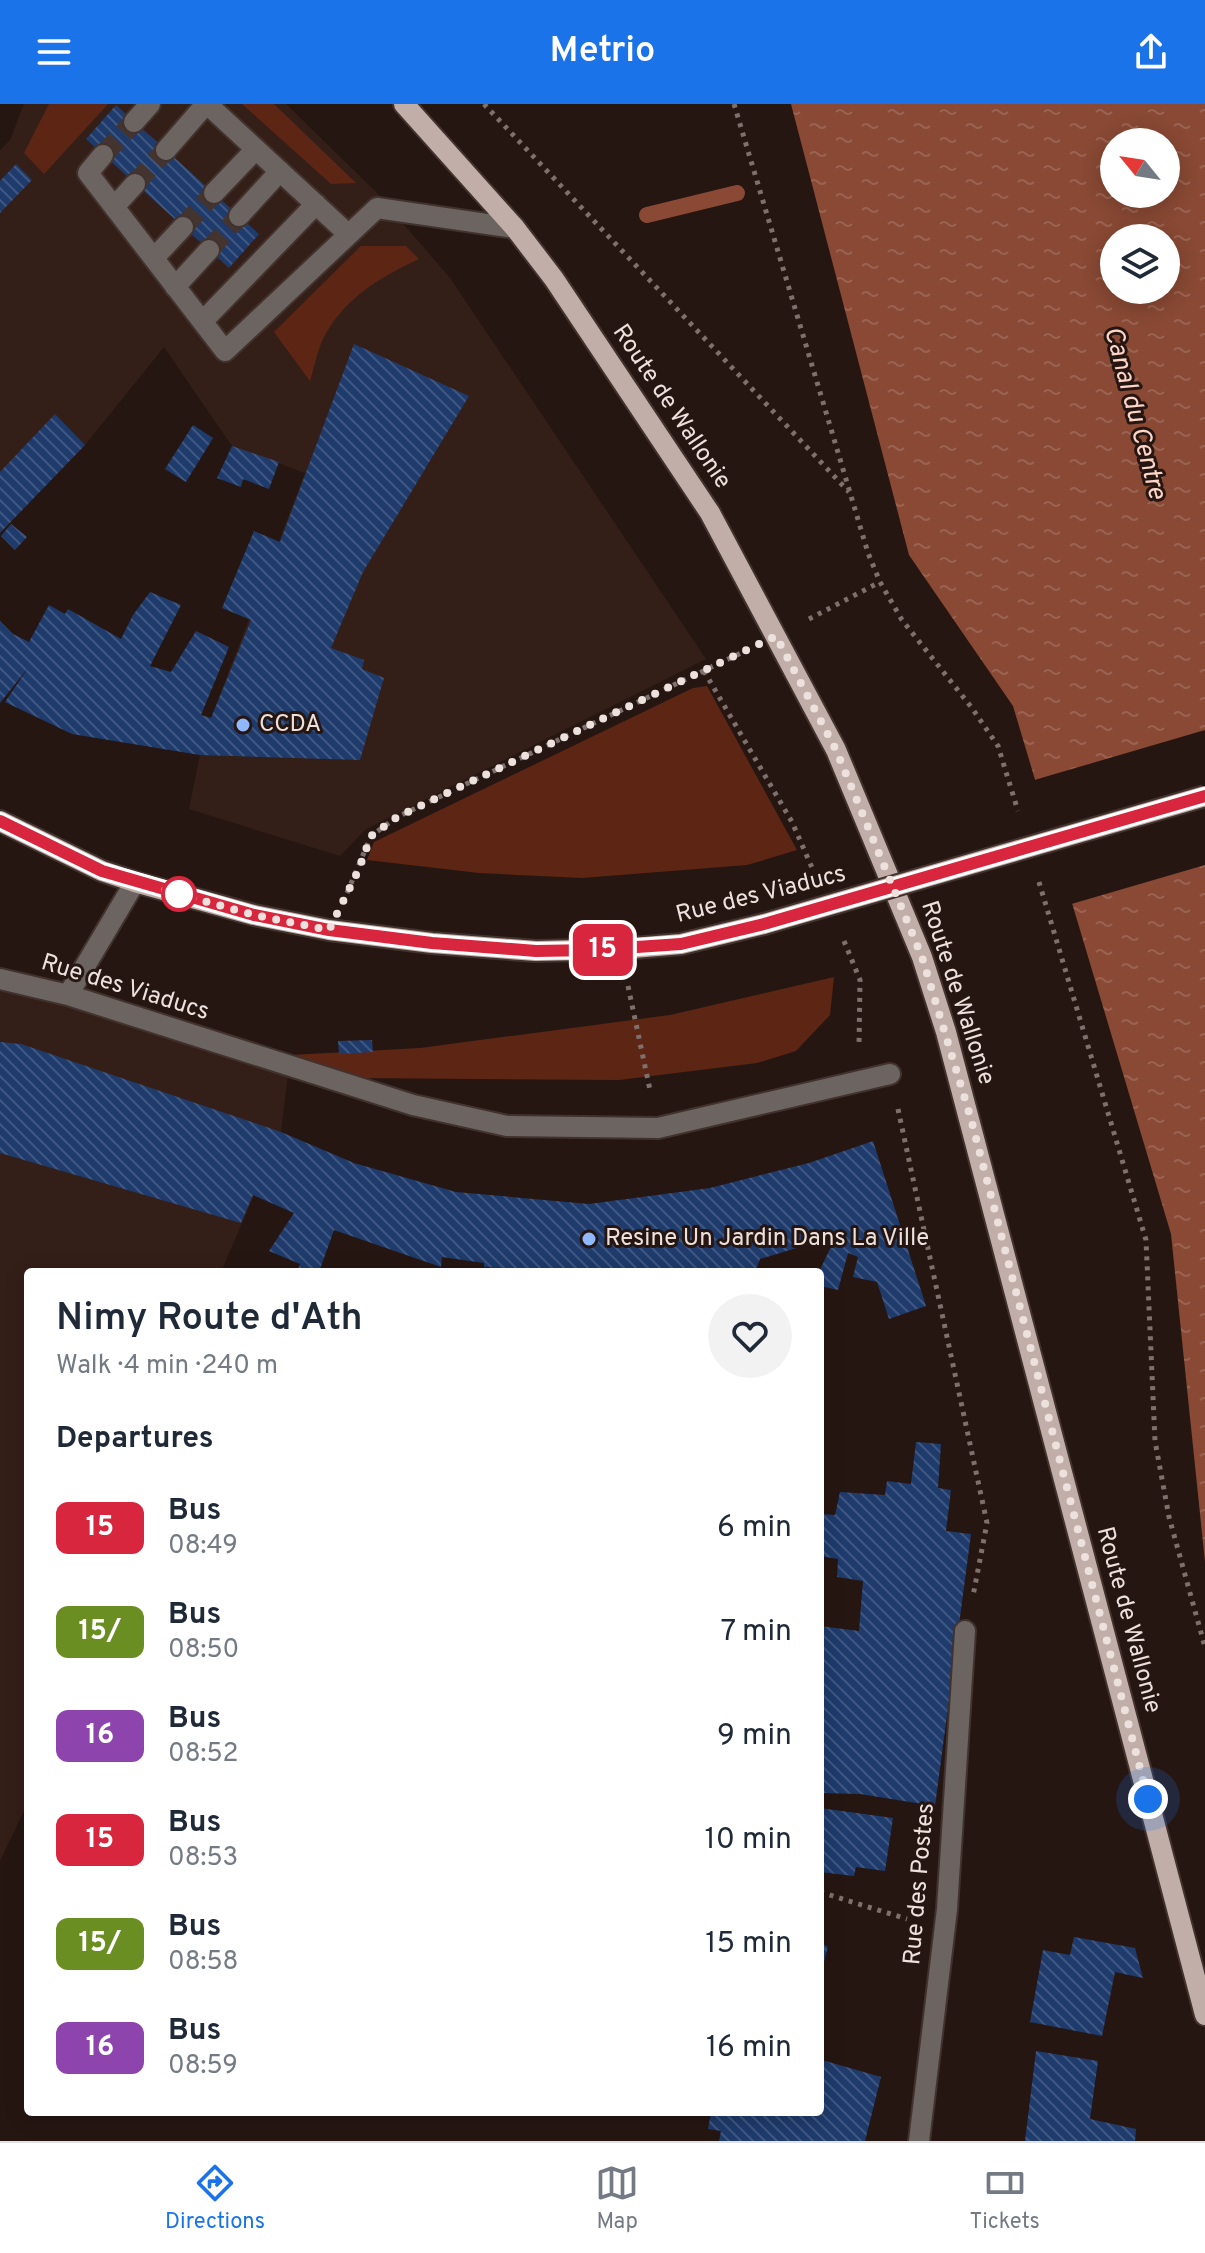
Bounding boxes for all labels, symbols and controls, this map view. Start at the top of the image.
text: Metrio [550,29,655,75]
icon: menu [32,30,76,74]
icon: share [1129,30,1173,74]
north arrow [1100,128,1180,208]
map controls [1100,128,1180,304]
button: layers [1100,224,1180,304]
street label: Route de Wallonie [605,319,737,495]
water label: Canal du Centre [1095,323,1173,504]
place label: CCDA [259,710,321,740]
marker: CCDA [234,716,252,734]
street label: Rue des Viaducs [673,859,849,931]
unlabelled marker [162,877,196,911]
street label: Route de Wallonie [913,897,1001,1089]
line badge: 15 [567,924,639,976]
text: 15 [589,932,617,968]
street label: Rue des Viaducs [37,948,213,1028]
place label: Resine Un Jardin Dans La Ville [605,1224,929,1254]
marker: Resine Un Jardin Dans La Ville [580,1230,598,1248]
button: heart [708,1294,792,1378]
text: Nimy Route d'Ath [56,1295,363,1344]
text: Walk · 4 min · 240 m [56,1350,278,1383]
text: Departures [56,1421,214,1458]
text: Bus [168,1493,221,1530]
text: 15 [86,1510,114,1546]
text: 6 min [717,1510,792,1547]
street label: Route de Wallonie [1089,1524,1167,1716]
text: 08:49 [168,1530,238,1563]
text: Bus [168,1597,221,1634]
text: 15/ [79,1614,121,1650]
text: 7 min [721,1614,792,1651]
text: 08:50 [168,1634,239,1667]
text: Bus [168,1701,221,1738]
text: 16 [86,1718,114,1754]
text: 9 min [717,1718,792,1755]
text: 08:52 [168,1738,238,1771]
your location [1128,1779,1168,1819]
street label: Rue des Postes [898,1802,942,1966]
text: Bus [168,1805,221,1842]
text: 15 [86,1822,114,1858]
text: 10 min [705,1822,792,1859]
text: 08:53 [168,1842,238,1875]
text: Bus [168,1909,221,1946]
text: 15/ [79,1926,121,1962]
text: 15 min [705,1926,792,1963]
text: 08:58 [168,1946,238,1979]
text: Bus [168,2013,221,2050]
text: 16 [86,2030,114,2066]
text: 16 min [706,2030,792,2067]
text: 08:59 [168,2050,238,2083]
tab: Directions [165,2161,265,2236]
tab: Map [595,2161,639,2236]
tab: Tickets [969,2161,1040,2236]

